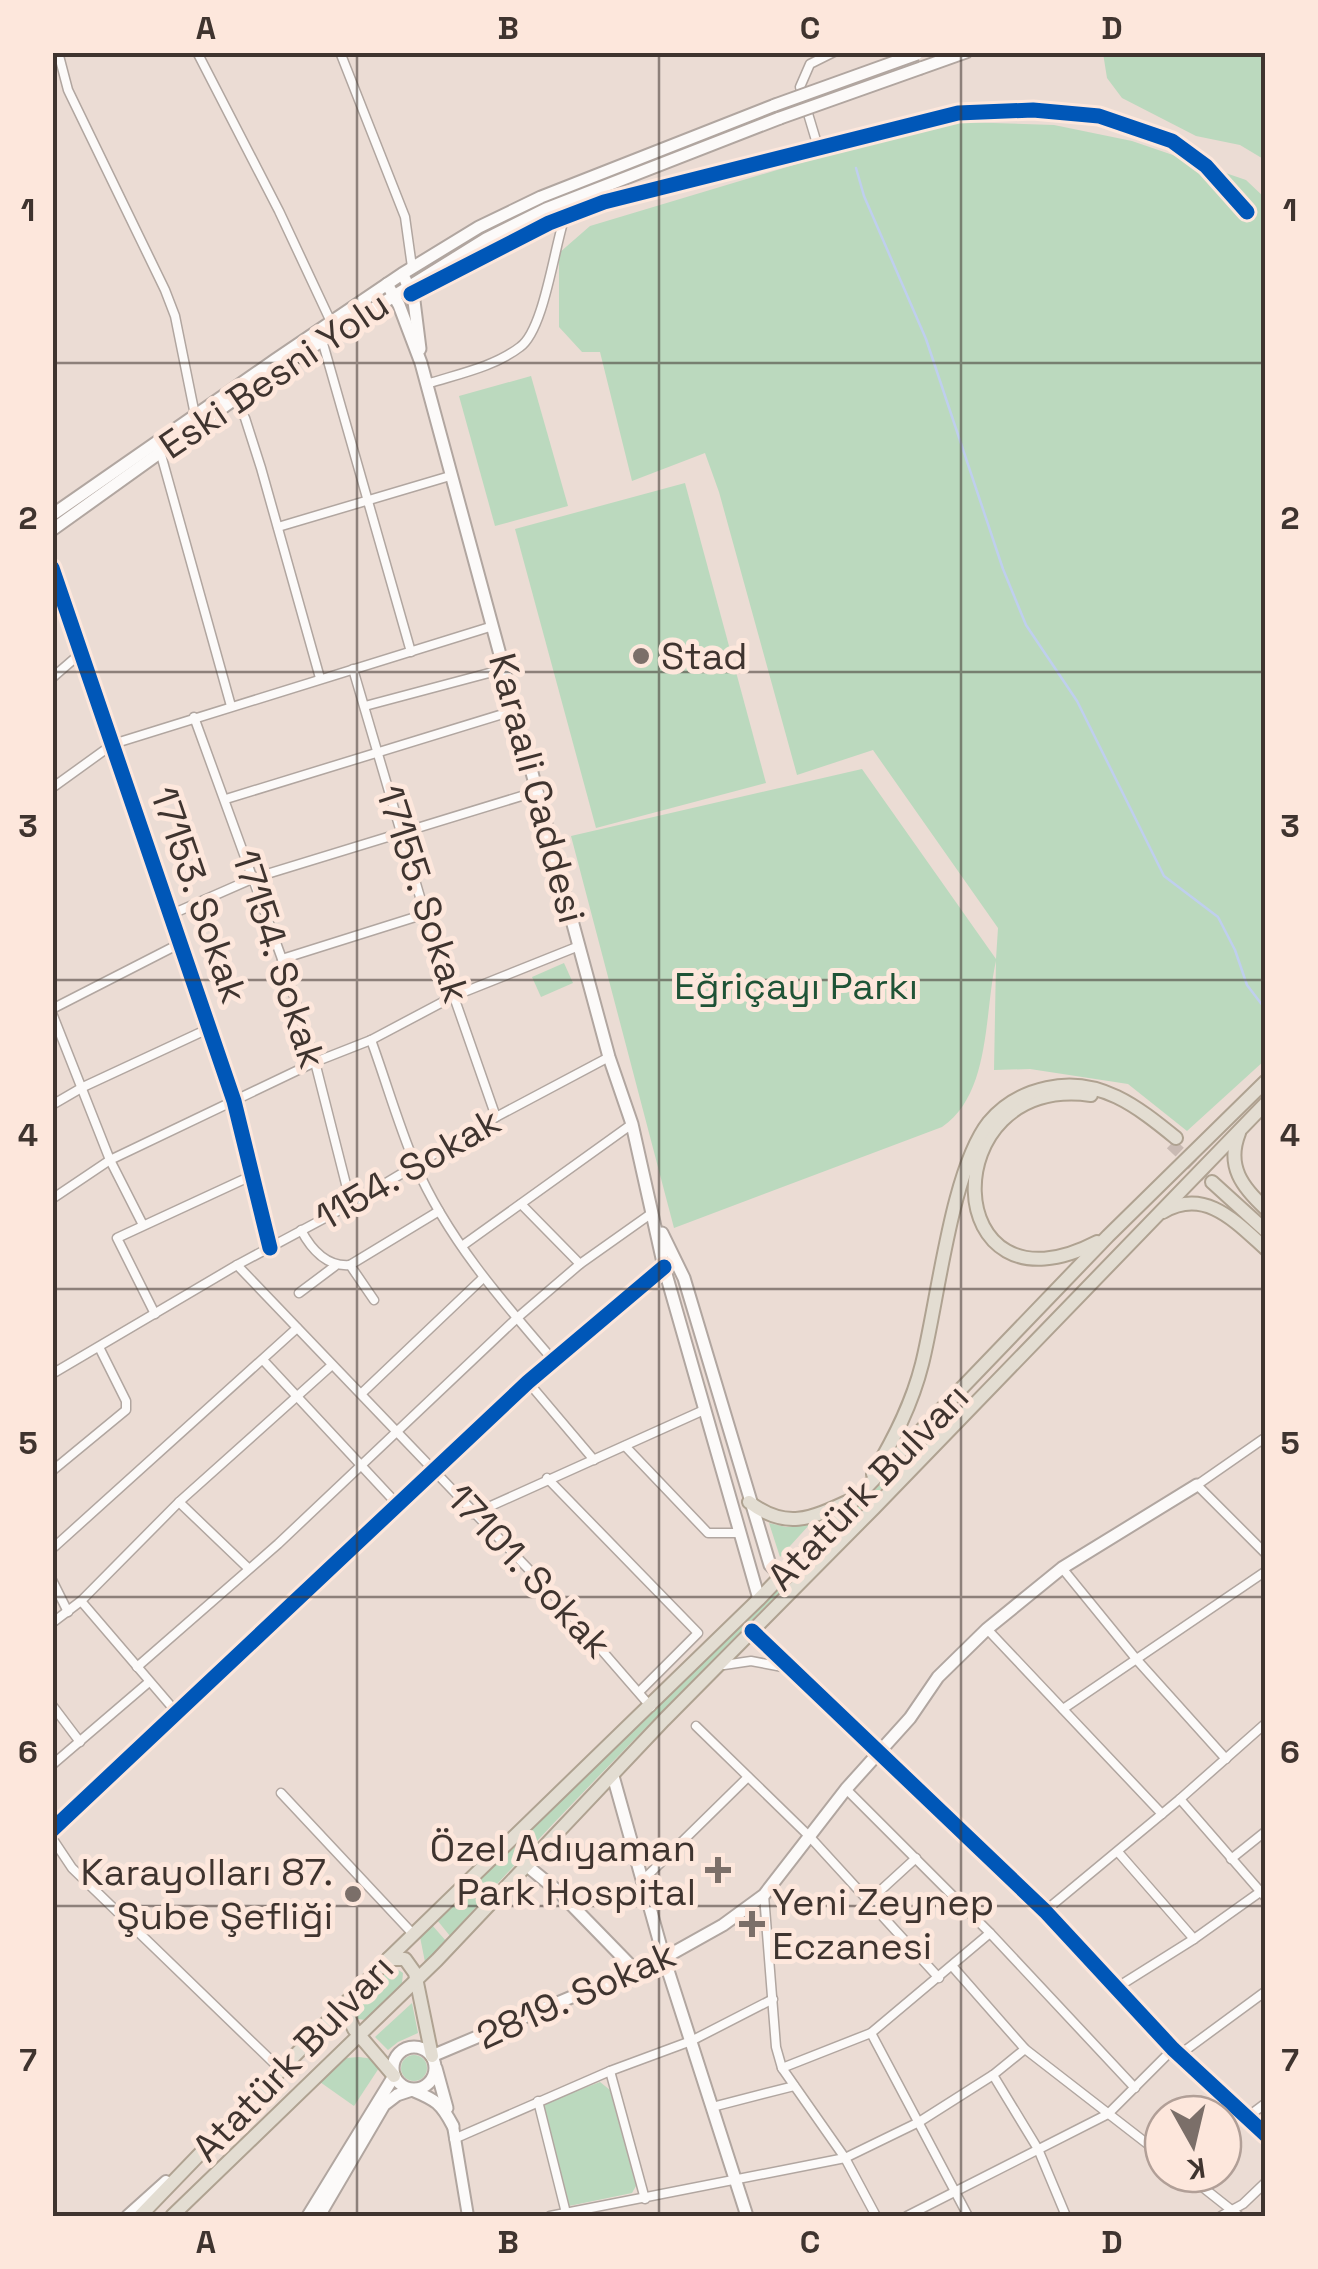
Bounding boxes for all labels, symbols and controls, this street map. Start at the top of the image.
text: A [196,8,216,48]
text: B [497,8,519,48]
text: C [800,8,820,48]
text: D [1101,8,1123,48]
text: 1 [21,190,35,230]
text: 1 [1283,190,1297,230]
street label: Eski Besni Yolu [150,281,398,469]
text: 2 [18,498,38,538]
text: 2 [1280,498,1300,538]
place label: Stad [661,632,747,680]
marker: Stad [630,645,652,667]
street label: Karaali Caddesi [478,648,596,928]
street label: 17155. Sokak [365,779,481,1009]
street label: 17153. Sokak [140,780,258,1010]
text: 3 [18,806,38,846]
text: 3 [1280,806,1300,846]
street label: 17154. Sokak [221,844,337,1074]
park label: Eğriçayı Parkı [674,962,918,1010]
street label: 1154. Sokak [307,1097,509,1241]
text: 4 [18,1115,38,1155]
text: 4 [1280,1115,1300,1155]
street label: Atatürk Bulvarı [757,1373,979,1601]
text: 5 [18,1423,38,1463]
text: 5 [1280,1423,1300,1463]
street label: 17101. Sokak [436,1474,622,1668]
text: 6 [18,1732,38,1772]
text: 6 [1280,1732,1300,1772]
place label: Özel Adıyaman Park Hospital [430,1824,696,1916]
place label: Karayolları 87. Şube Şefliği [81,1848,333,1940]
marker: Özel Adıyaman Park Hospital [705,1857,731,1883]
place label: Yeni Zeynep Eczanesi [772,1878,994,1970]
marker: Karayolları 87. Şube Şefliği [342,1883,364,1905]
marker: Yeni Zeynep Eczanesi [741,1913,763,1935]
street label: 2819. Sokak [469,1930,683,2060]
street label: Atatürk Bulvarı [182,1944,404,2172]
text: 7 [19,2040,37,2080]
text: 7 [1281,2040,1299,2080]
north arrow [1143,2094,1243,2194]
text: K [1185,2150,1208,2188]
text: A [196,2222,216,2262]
text: B [497,2222,519,2262]
text: C [800,2222,820,2262]
text: D [1101,2222,1123,2262]

